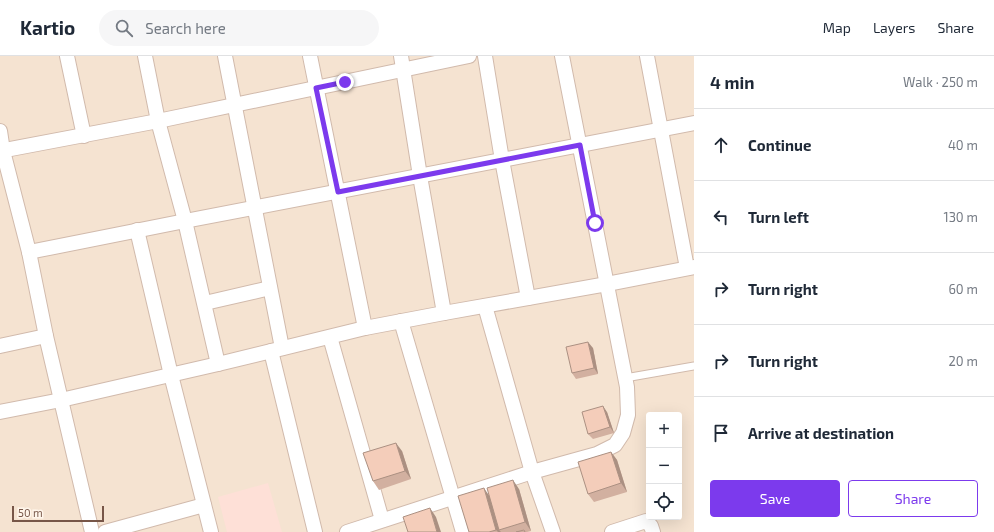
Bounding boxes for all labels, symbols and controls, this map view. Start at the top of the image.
search box [99,10,379,46]
text: Kartio [20,16,75,39]
icon: search [113,17,135,39]
text: Search here [145,19,226,37]
text: Map [823,19,851,36]
text: Layers [873,19,915,36]
text: Share [937,19,974,36]
text: 4 min [710,72,754,92]
route end [336,73,354,91]
text: Walk · 250 m [903,74,978,90]
icon: ahead [710,134,732,156]
text: Continue [748,136,811,154]
text: 40 m [948,137,978,153]
icon: left [710,206,732,228]
text: Turn left [748,208,809,226]
text: 130 m [943,209,978,225]
route start [586,214,604,232]
icon: right [710,278,732,300]
text: Turn right [748,280,818,298]
text: 60 m [948,281,978,297]
icon: right [710,350,732,372]
text: Turn right [748,352,818,370]
text: 20 m [949,353,978,369]
map controls [646,412,682,520]
button: + [646,412,682,448]
icon: arrive [710,422,732,444]
text: Arrive at destination [748,424,894,442]
button: − [646,448,682,484]
button: Save [710,480,840,517]
button: Share [848,480,978,517]
button: locate [646,484,682,520]
scale bar [12,504,104,523]
text: 50 m [18,506,43,519]

